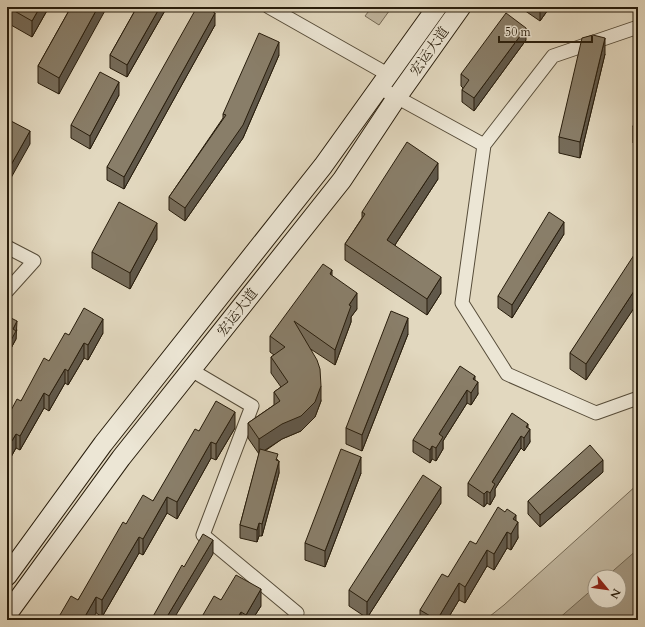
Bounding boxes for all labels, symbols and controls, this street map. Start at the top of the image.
scale bar [499,18,592,44]
street label: 宏运大道 [406,23,453,80]
text: 50 m [505,24,532,40]
street label: 宏运大道 [213,284,262,340]
north arrow [587,569,627,609]
text: N [606,586,624,602]

